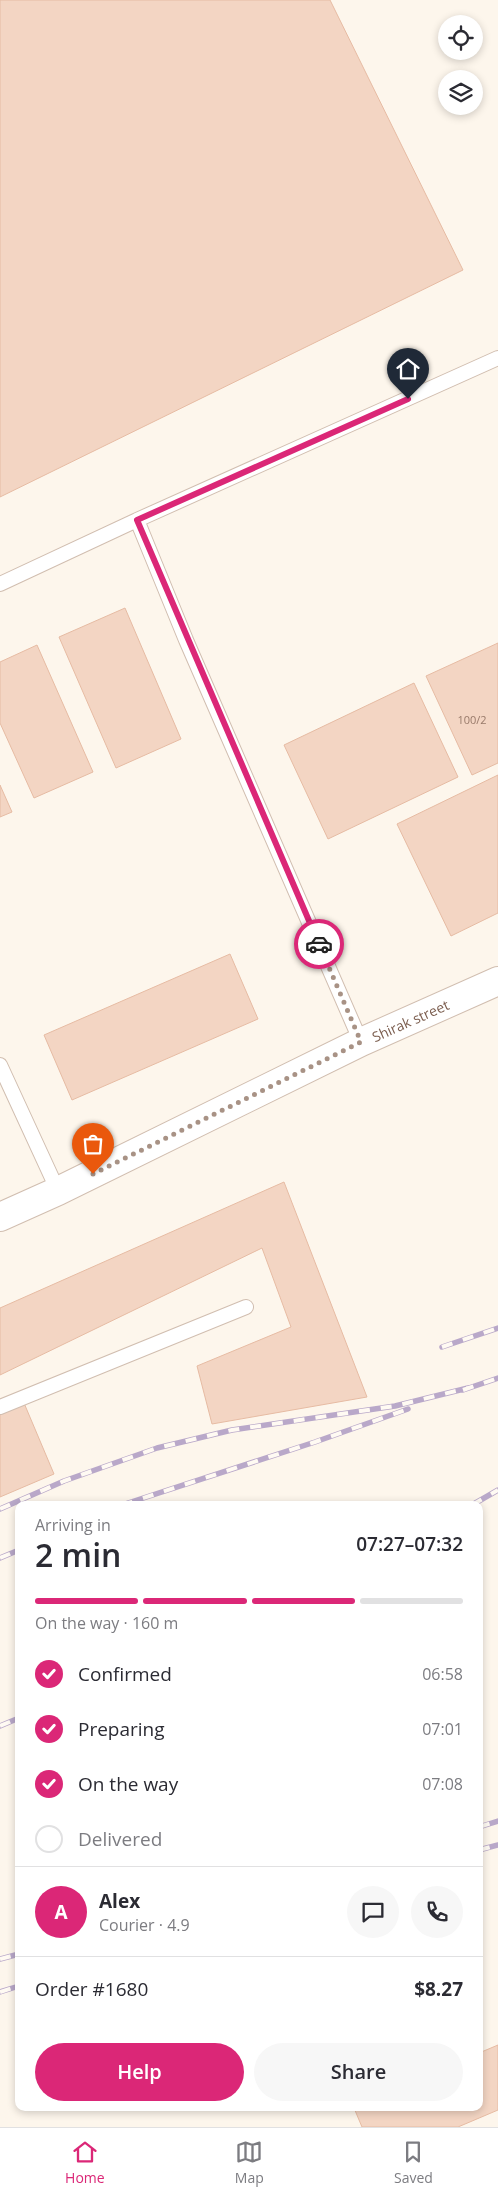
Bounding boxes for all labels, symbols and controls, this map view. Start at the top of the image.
map controls [438,15,483,115]
button: locate [438,15,483,60]
button: layers [438,70,483,115]
pin [387,348,429,399]
icon: home [394,355,422,383]
house number: 100/2 [457,712,487,727]
courier [294,919,344,969]
icon: car [305,930,333,958]
street label: Shirak street [369,995,452,1046]
pin [72,1123,114,1174]
icon: bag [79,1130,107,1158]
text: Arriving in [35,1514,111,1536]
text: 07:27–07:32 [356,1531,463,1557]
text: 2 min [35,1533,121,1576]
text: On the way · 160 m [35,1612,178,1634]
icon: check [35,1660,63,1688]
text: Confirmed [78,1661,172,1687]
text: 06:58 [422,1663,463,1685]
icon: check [35,1715,63,1743]
text: Preparing [78,1716,165,1742]
text: 07:01 [422,1718,463,1740]
icon: check [35,1770,63,1798]
text: On the way [78,1771,178,1797]
text: 07:08 [422,1773,463,1795]
text: Delivered [78,1826,162,1852]
button: chat [347,1886,399,1938]
button: phone [411,1886,463,1938]
text: Alex [99,1888,140,1914]
text: A [54,1899,68,1925]
text: Courier · 4.9 [99,1914,190,1936]
text: Order #1680 [35,1976,148,2002]
text: $8.27 [414,1976,463,2002]
button: Help [35,2043,244,2101]
button: Share [254,2043,463,2101]
tab: Home [65,2138,105,2187]
tab: Map [235,2138,264,2187]
tab: Saved [394,2138,433,2187]

